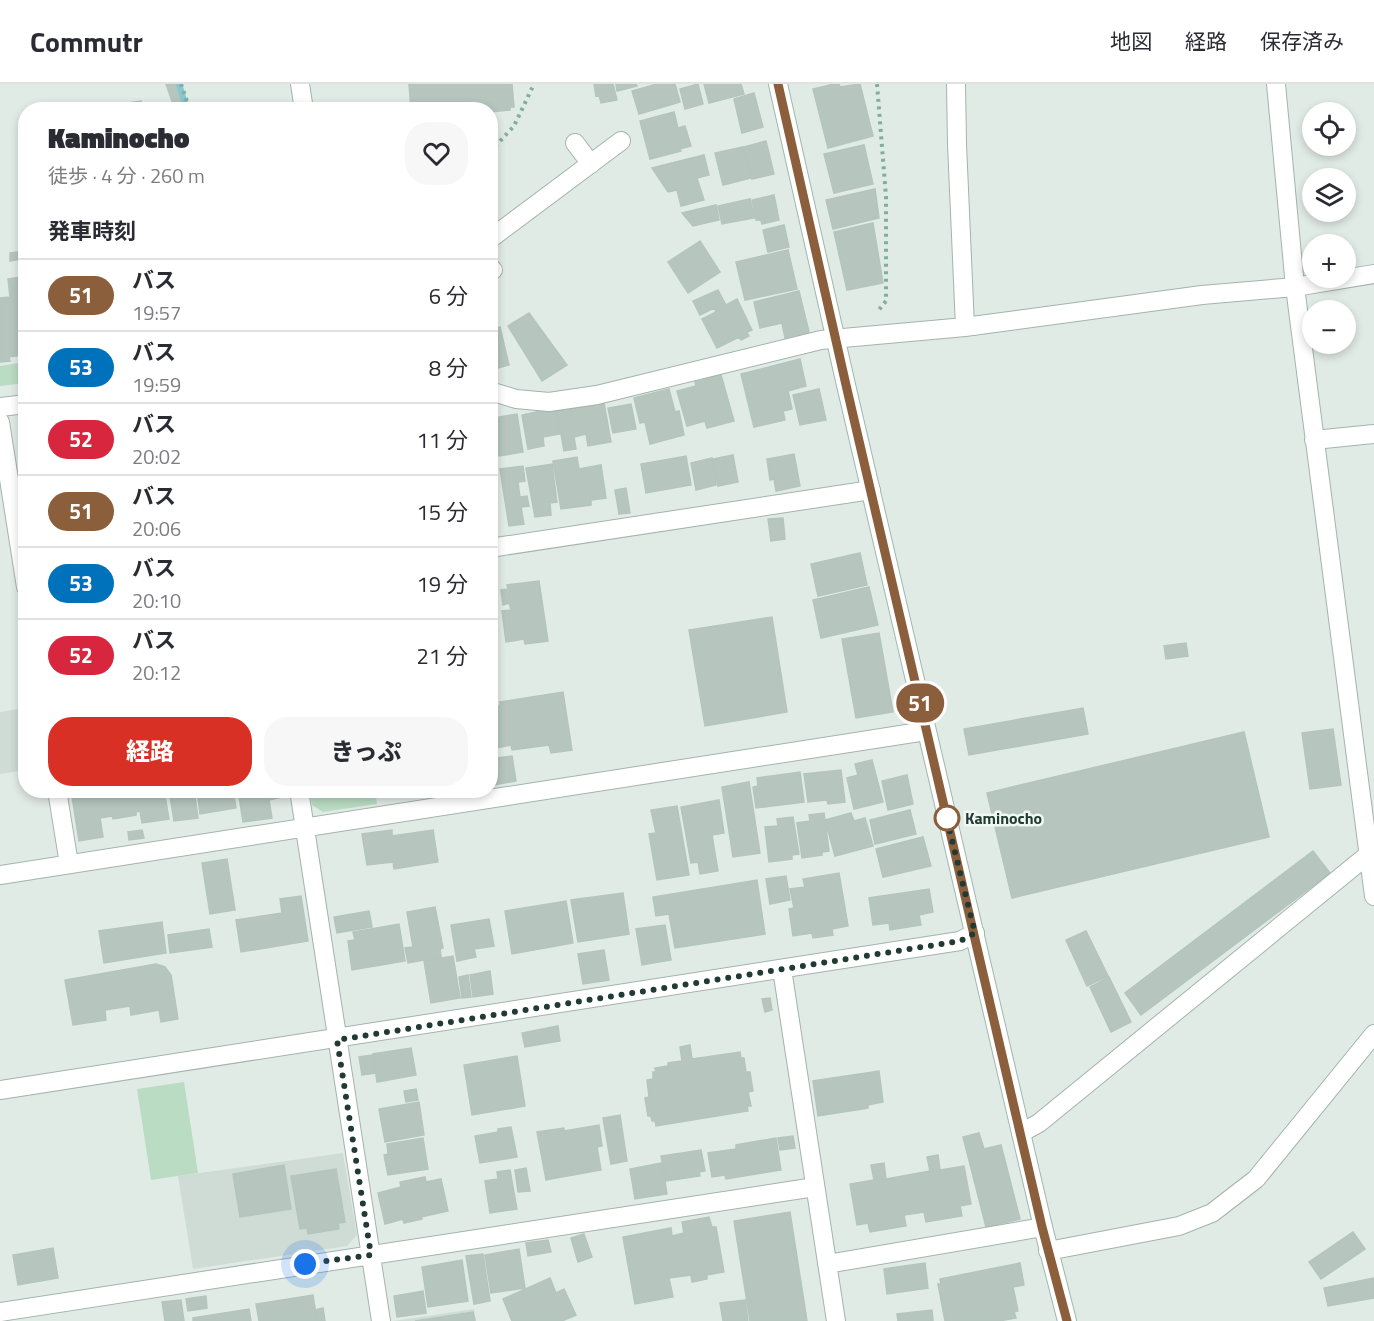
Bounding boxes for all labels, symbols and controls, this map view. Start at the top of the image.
text: Commutr [30,20,143,63]
text: 地図 [1110,25,1152,57]
text: 経路 [1185,25,1227,57]
text: 保存済み [1260,25,1344,57]
map controls [1302,102,1356,354]
button: locate [1302,102,1356,156]
text: Kaminocho [48,116,190,159]
button: heart [405,122,468,185]
text: 徒歩 · 4 分 · 260 m [48,160,205,191]
button: layers [1302,168,1356,222]
text: 発車時刻 [48,214,136,248]
button: + [1302,234,1356,288]
text: バス [132,263,176,297]
text: 51 [69,279,93,311]
text: 6 分 [429,279,468,313]
text: 19:57 [132,297,181,328]
button: − [1302,300,1356,354]
text: バス [132,335,176,369]
text: 53 [69,351,93,383]
text: 8 分 [429,351,468,385]
text: 19:59 [132,369,181,400]
text: バス [132,407,176,441]
text: 52 [69,423,93,455]
text: 11 分 [417,423,468,457]
text: 20:02 [132,441,181,472]
text: バス [132,479,176,513]
text: 51 [69,495,93,527]
text: 15 分 [417,495,468,529]
text: 20:06 [132,513,181,544]
text: バス [132,551,176,585]
text: 53 [69,567,93,599]
text: 19 分 [417,567,468,601]
text: 20:10 [132,585,181,616]
text: バス [132,623,176,657]
text: 52 [69,639,93,671]
text: 21 分 [417,639,468,673]
text: 20:12 [132,657,181,688]
line badge: 51 [893,684,947,722]
text: 51 [908,687,932,719]
button: 経路 [48,717,252,786]
button: きっぷ [264,717,468,786]
marker: Kaminocho [934,805,960,831]
place label: Kaminocho [965,806,1042,830]
your location [290,1249,320,1279]

